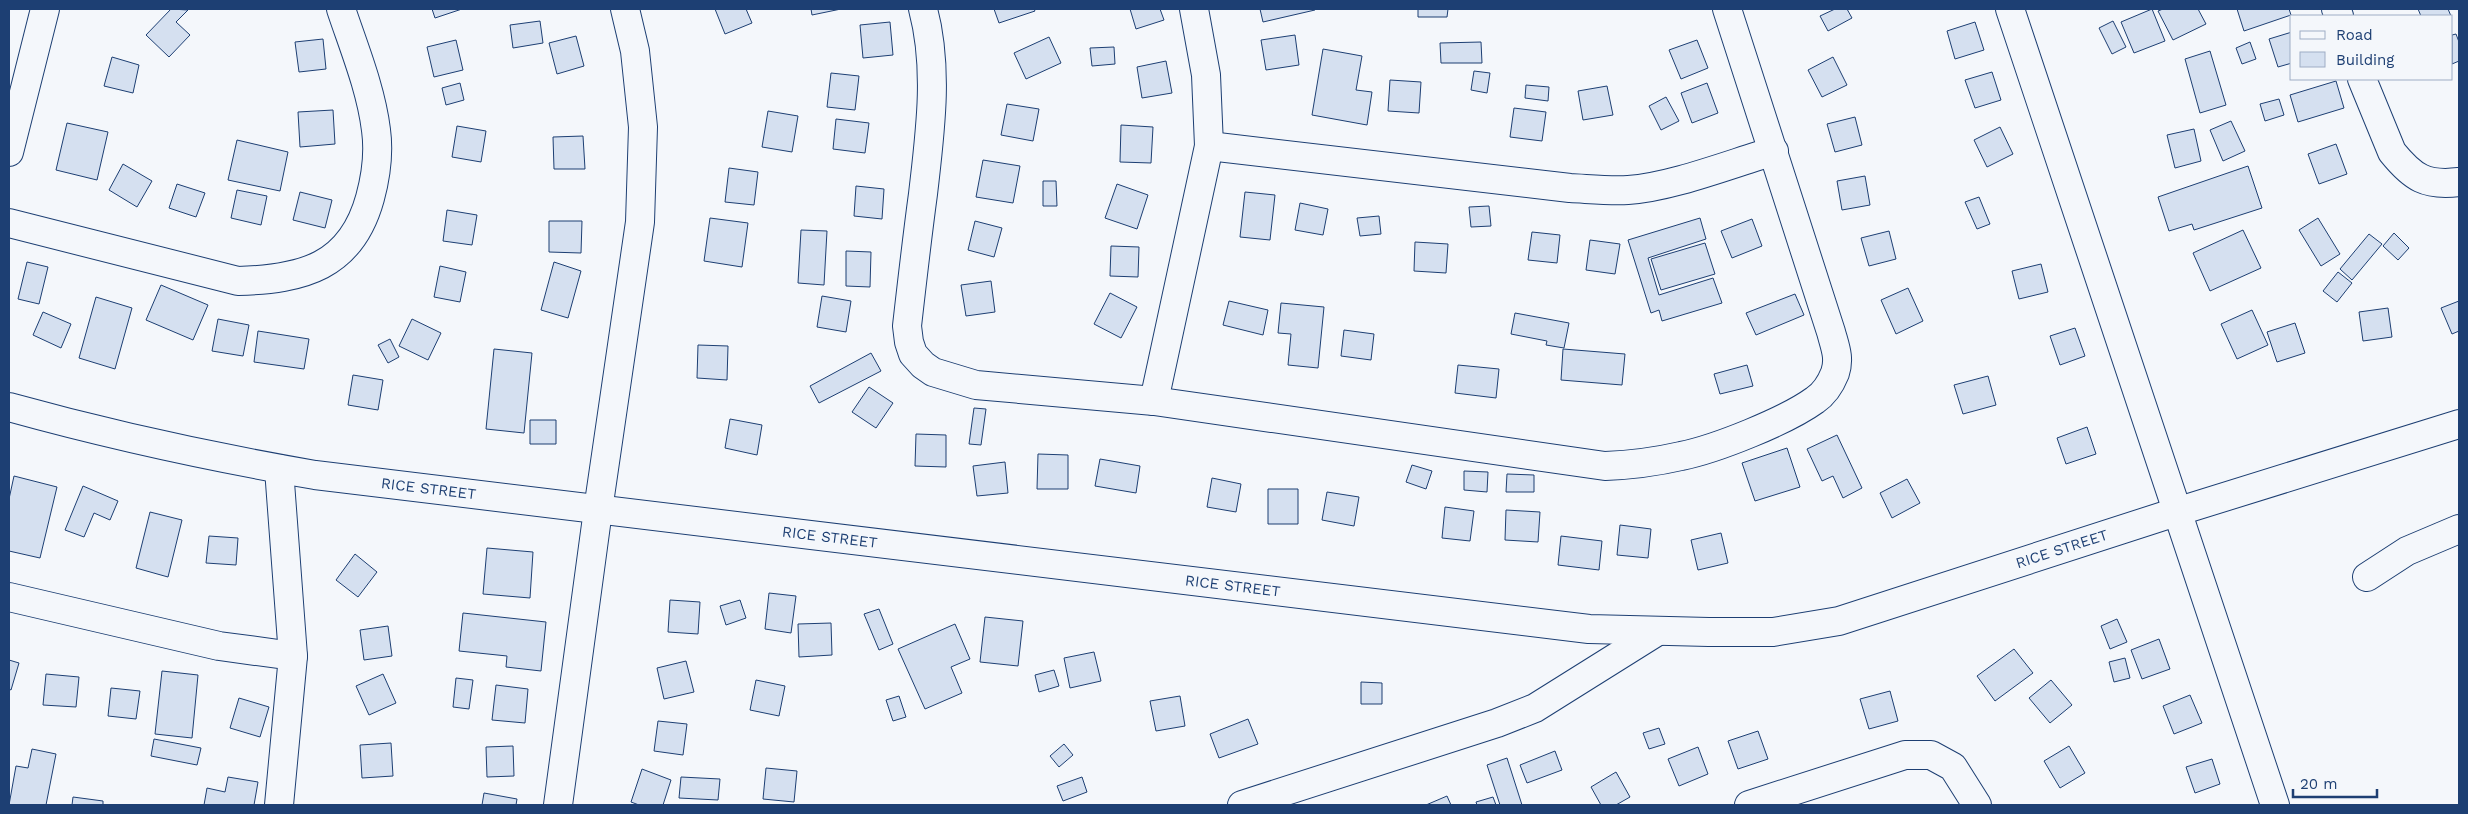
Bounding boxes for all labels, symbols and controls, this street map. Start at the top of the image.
legend [2290,15,2453,80]
text: Road [2336,26,2373,44]
text: Building [2336,51,2394,69]
street label: RICE STREET [380,474,477,503]
street label: RICE STREET [781,523,878,552]
street label: RICE STREET [2013,526,2110,572]
street label: RICE STREET [1184,571,1281,601]
scale bar [2293,766,2377,798]
text: 20 m [2300,775,2338,793]

